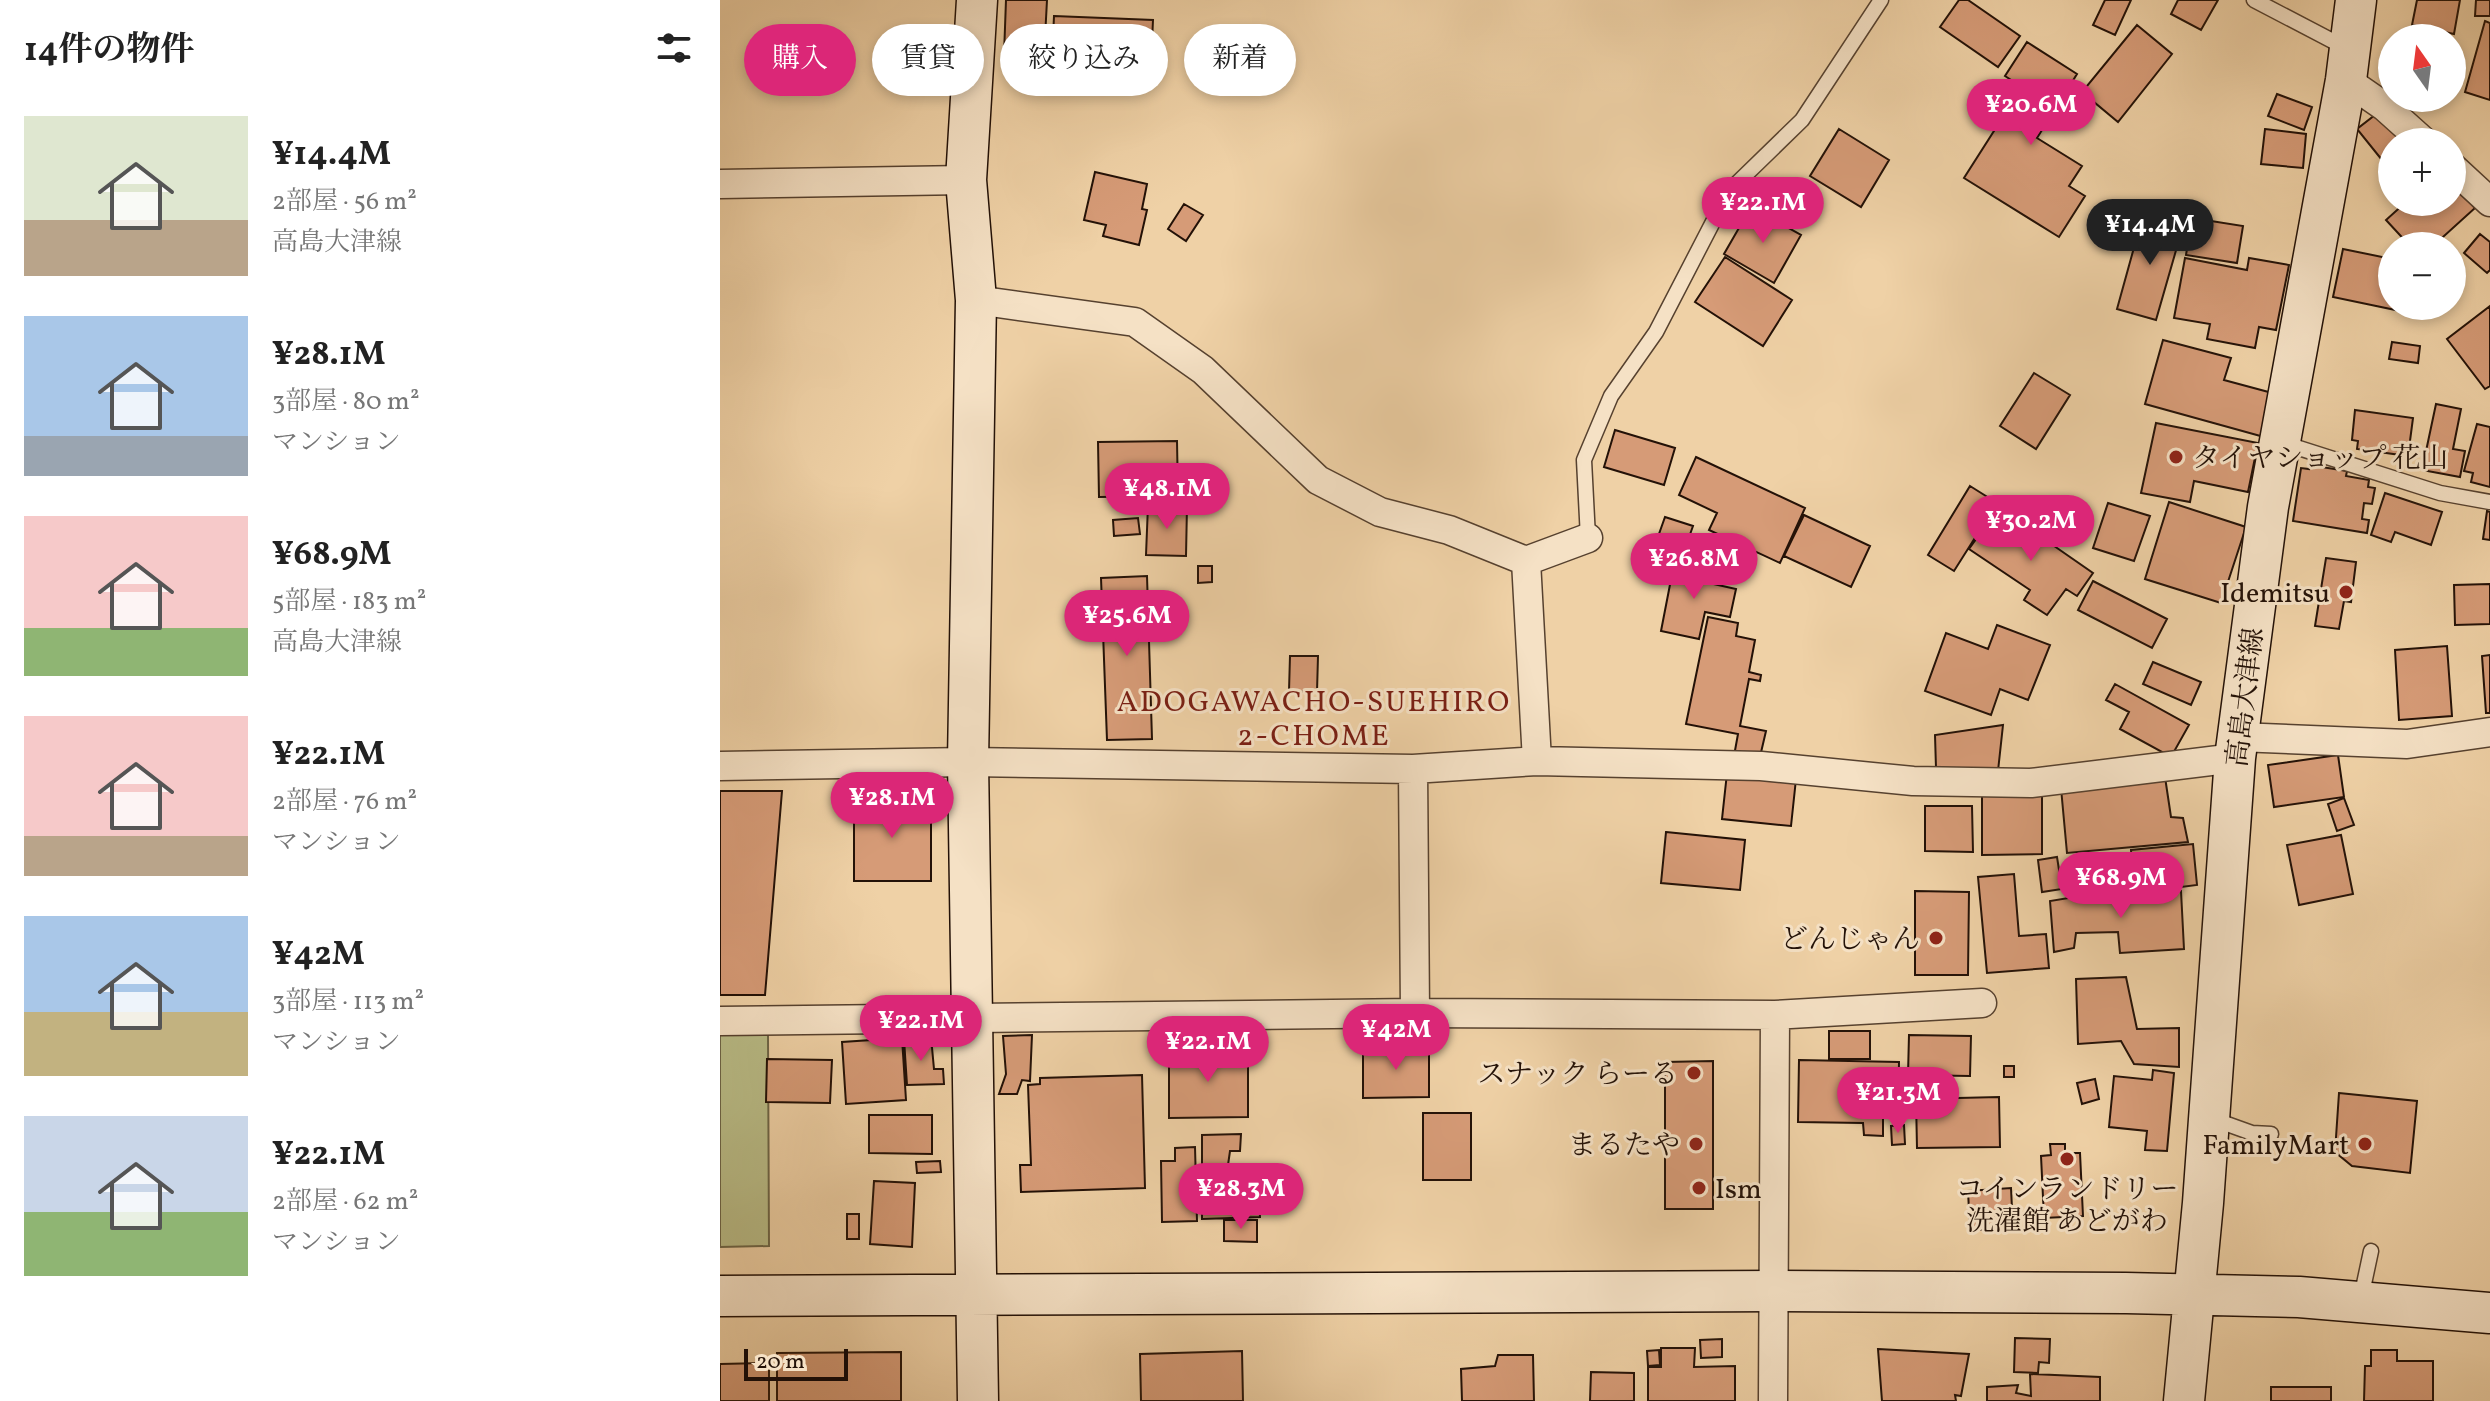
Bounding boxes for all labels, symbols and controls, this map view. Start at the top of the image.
chip: 購入 [744,24,856,96]
chip: 賃貸 [872,24,984,96]
chip: 絞り込み [1000,24,1168,96]
chip: 新着 [1184,24,1296,96]
north arrow [2378,24,2466,112]
map controls [2378,24,2466,320]
icon: filters [652,26,696,70]
text: 14件の物件 [24,28,194,75]
pin: ¥20.6M [1966,79,2096,147]
text: ¥20.6M [1985,87,2077,123]
button: + [2378,128,2466,216]
text: ¥14.4M [272,132,391,179]
icon: home [88,148,184,244]
pin: ¥22.1M [1698,177,1828,245]
text: 2部屋 · 56 m² [272,184,417,220]
text: ¥22.1M [1720,185,1806,221]
pin: ¥14.4M [2085,199,2215,267]
text: ¥14.4M [2105,207,2195,243]
text: 高島大津線 [272,225,402,261]
button: − [2378,232,2466,320]
text: ¥28.1M [272,332,385,379]
icon: home [88,348,184,444]
text: 3部屋 · 80 m² [272,384,420,420]
text: マンション [272,425,401,461]
place label: タイヤショップ 花山 [2192,440,2448,479]
marker: タイヤショップ 花山 [2167,448,2185,466]
pin: ¥48.1M [1102,463,1232,531]
text: ¥48.1M [1123,471,1211,507]
pin: ¥30.2M [1966,495,2096,563]
text: ¥30.2M [1985,503,2077,539]
text: ¥68.9M [272,532,391,579]
pin: ¥26.8M [1629,533,1759,601]
text: ¥26.8M [1649,541,1739,577]
icon: home [88,548,184,644]
place label: Idemitsu [2220,575,2330,614]
marker: Idemitsu [2337,583,2355,601]
text: 5部屋 · 183 m² [272,584,426,620]
pin: ¥25.6M [1062,590,1192,658]
text: ¥25.6M [1082,598,1172,634]
text: 高島大津線 [272,625,402,661]
street label: 高島大津線 [2219,625,2274,769]
district label: ADOGAWACHO-SUEHIRO 2-CHOME [1117,682,1511,758]
text: ¥22.1M [272,732,385,779]
icon: home [88,748,184,844]
pin: ¥28.1M [827,772,957,840]
text: ¥28.1M [849,780,935,816]
text: 2部屋 · 76 m² [272,784,417,820]
text: マンション [272,825,401,861]
pin: ¥68.9M [2056,852,2186,920]
text: ¥68.9M [2075,860,2167,896]
place label: どんじゃん [1780,921,1920,960]
marker: どんじゃん [1927,929,1945,947]
text: ¥42M [272,932,365,979]
icon: home [88,948,184,1044]
text: 3部屋 · 113 m² [272,984,424,1020]
pin: ¥22.1M [856,995,986,1063]
text: ¥22.1M [878,1003,964,1039]
pin: ¥42M [1349,1004,1443,1072]
text: ¥42M [1361,1012,1431,1048]
pin: ¥22.1M [1143,1016,1273,1084]
text: ¥22.1M [1165,1024,1251,1060]
text: マンション [272,1025,401,1061]
place label: スナック らーる [1478,1056,1678,1095]
marker: スナック らーる [1685,1064,1703,1082]
pin: ¥21.3M [1833,1067,1963,1135]
text: ¥21.3M [1855,1075,1941,1111]
place label: まるたや [1568,1127,1680,1166]
place label: FamilyMart [2202,1127,2349,1166]
text: ¥22.1M [272,1132,385,1179]
marker: まるたや [1687,1135,1705,1153]
marker: FamilyMart [2356,1135,2374,1153]
icon: home [88,1148,184,1244]
marker: コインランドリー 洗濯館 あどがわ [2058,1150,2076,1168]
pin: ¥28.3M [1176,1163,1306,1231]
text: ¥28.3M [1197,1171,1285,1207]
place label: Ism [1715,1171,1762,1210]
place label: コインランドリー 洗濯館 あどがわ [1955,1171,2179,1242]
marker: Ism [1690,1179,1708,1197]
text: 2部屋 · 62 m² [272,1184,418,1220]
text: マンション [272,1225,401,1261]
scale bar [744,1345,848,1381]
text: 20 m [756,1347,805,1378]

